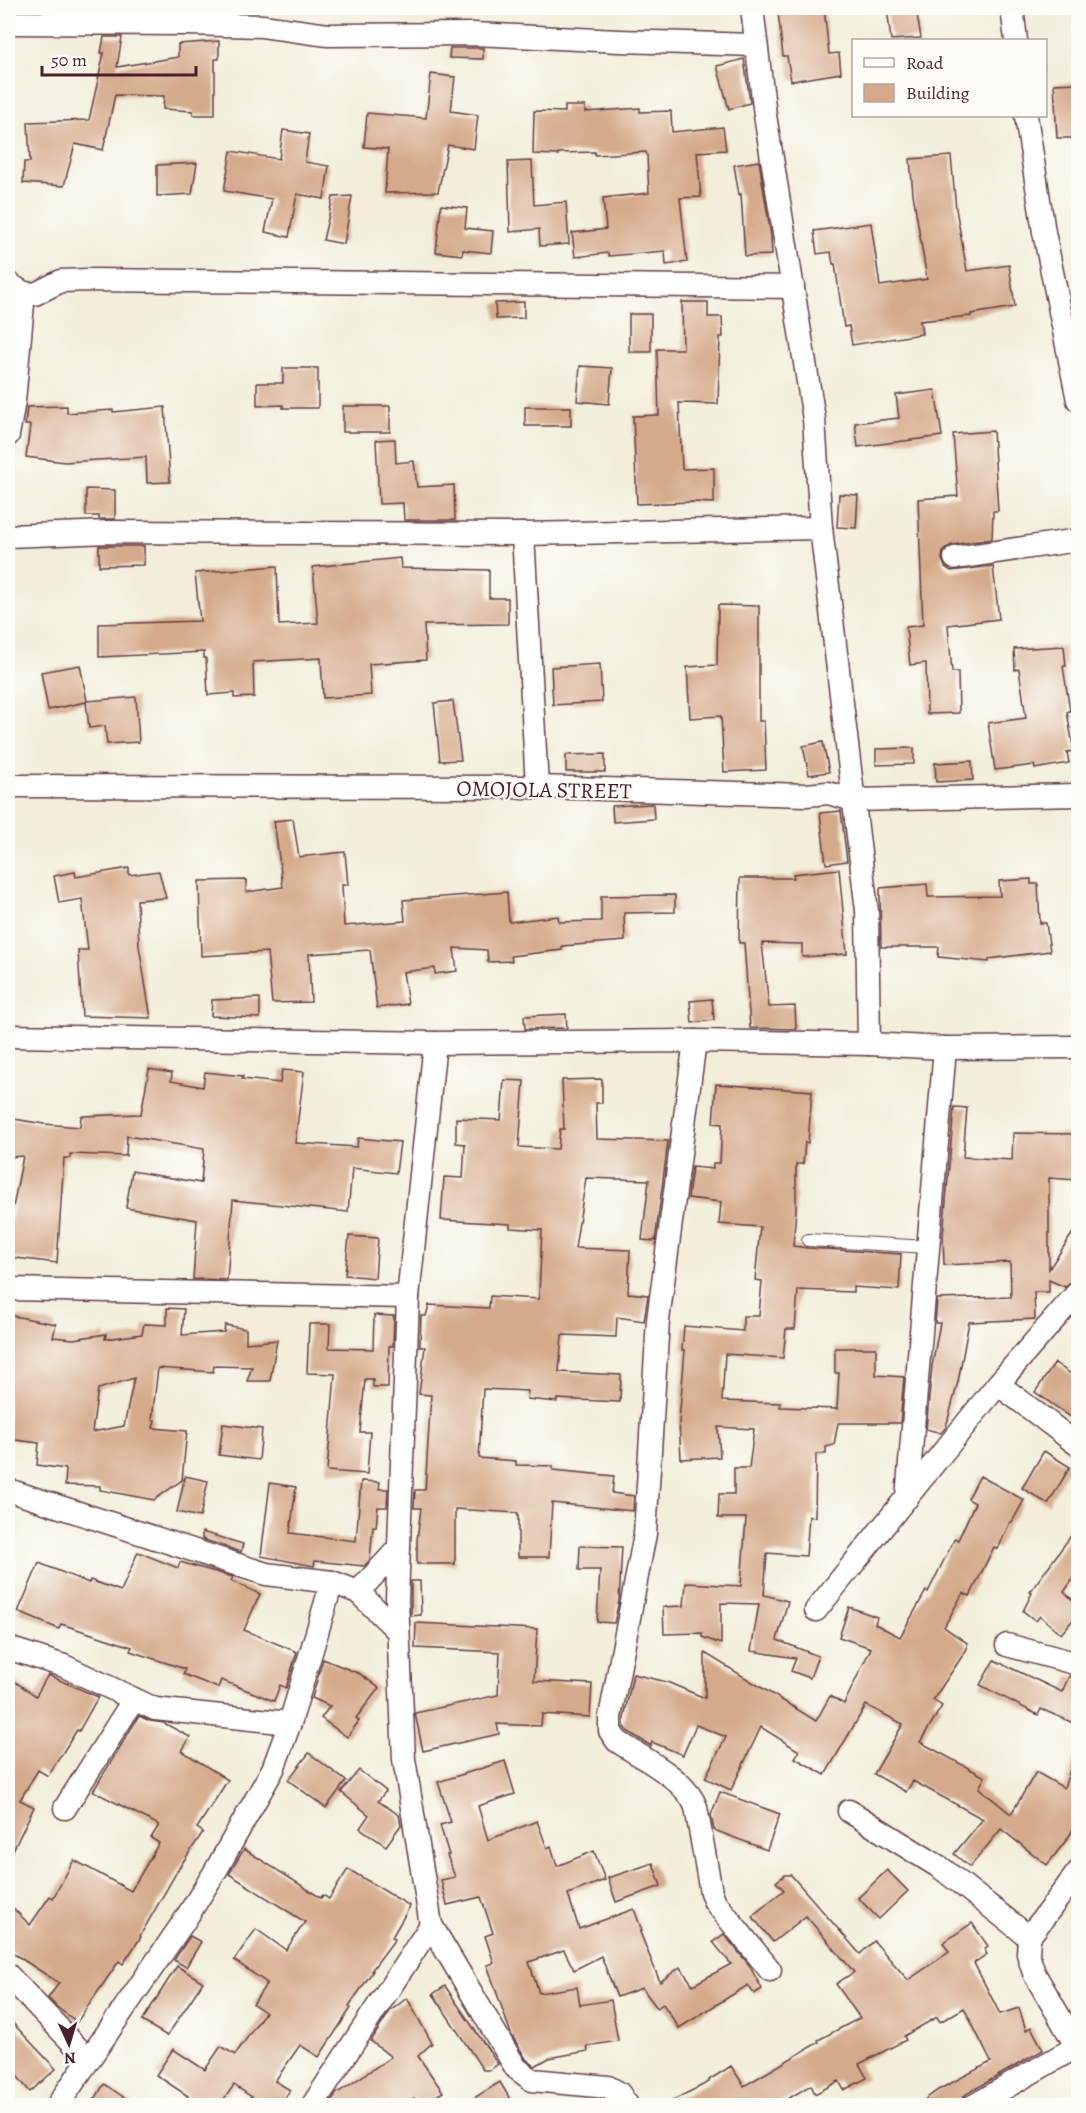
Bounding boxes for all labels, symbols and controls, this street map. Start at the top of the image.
scale bar [42,39,196,77]
legend [852,39,1047,117]
text: 50 m [51,48,87,72]
text: Road [906,51,944,75]
text: Building [906,81,970,105]
street label: OMOJOLA STREET [456,773,632,807]
north arrow [39,2014,99,2074]
text: N [63,2047,77,2069]

